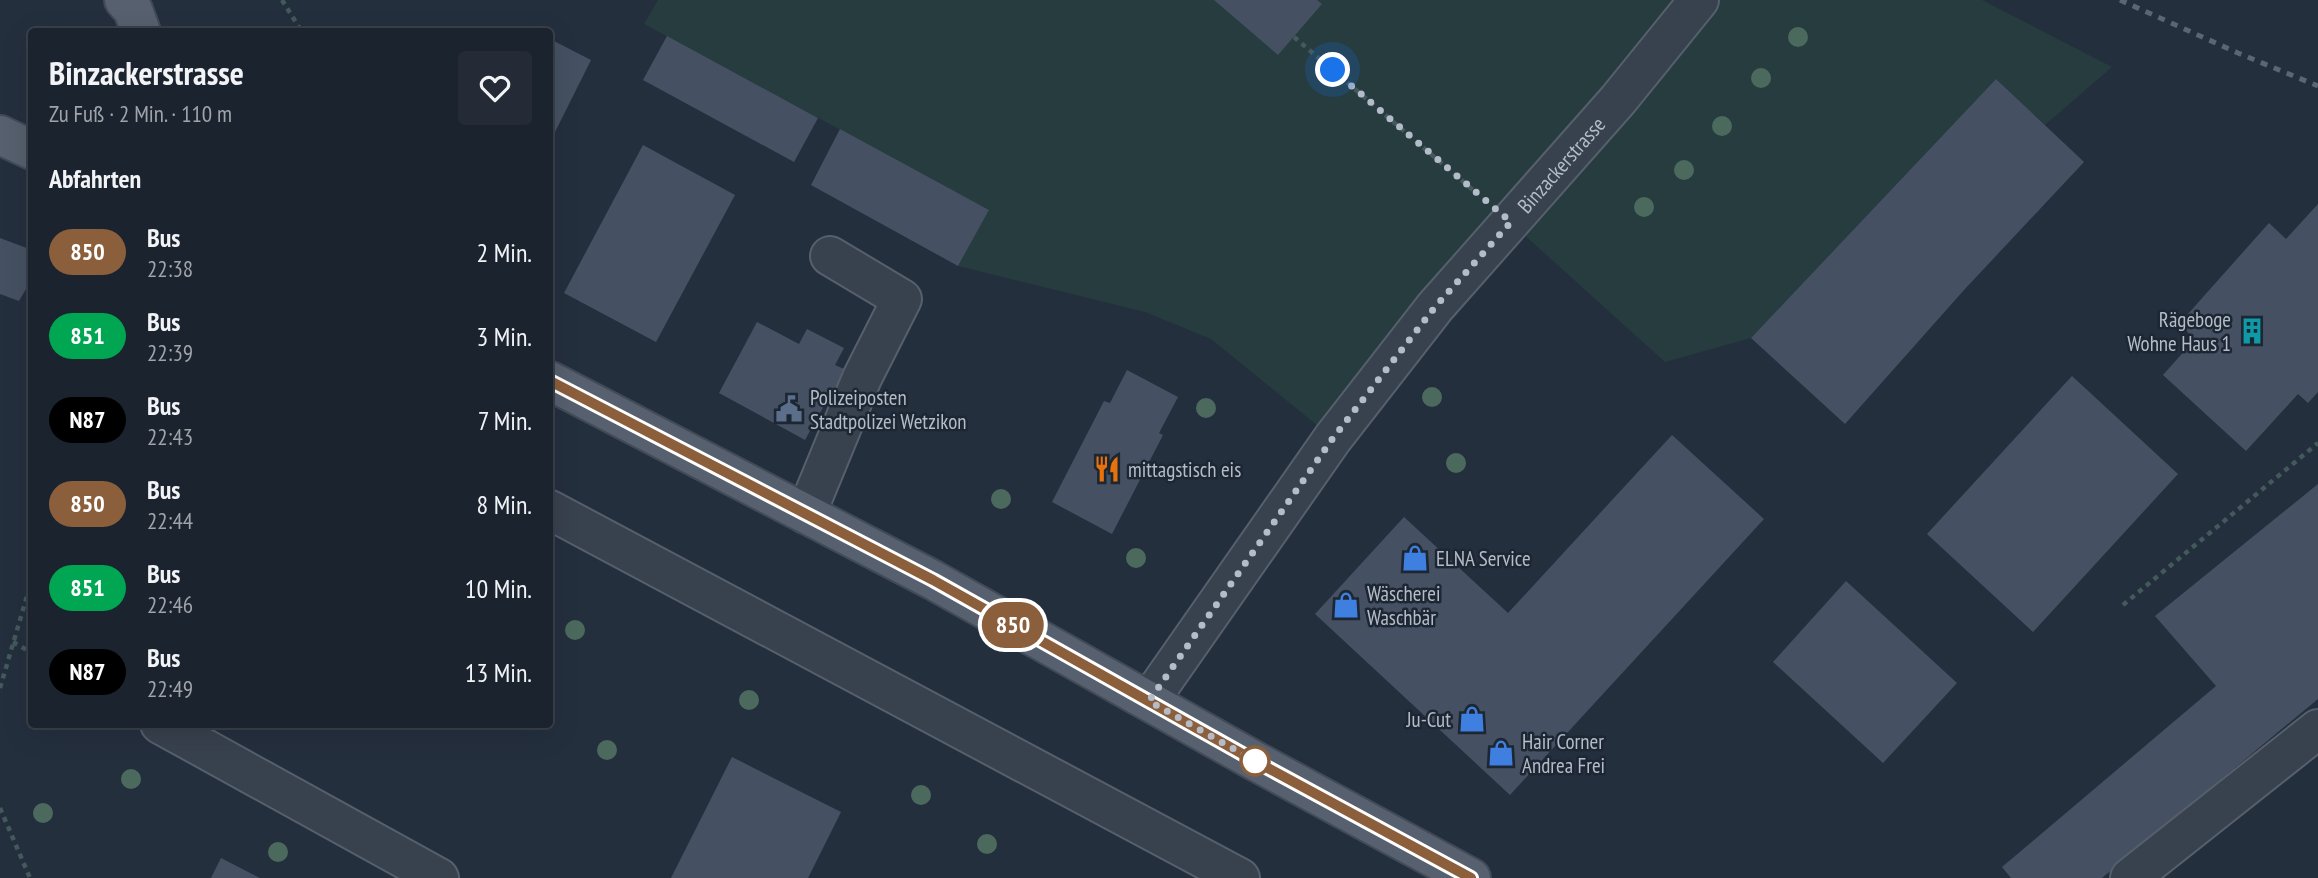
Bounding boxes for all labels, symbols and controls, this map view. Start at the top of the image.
text: Binzackerstrasse [49,51,244,94]
button: heart [458,51,532,125]
your location [1315,52,1350,87]
text: Zu Fuß · 2 Min. · 110 m [49,99,232,128]
street label: Binzackerstrasse [1511,111,1611,218]
text: Abfahrten [49,162,141,195]
text: Bus [147,221,180,254]
text: 850 [70,236,105,267]
text: 2 Min. [477,236,532,269]
text: 22:38 [147,254,193,283]
text: Bus [147,305,180,338]
place label: Rägeboge Wohne Haus 1 [2127,306,2231,357]
building icon: Rägeboge Wohne Haus 1 [2237,316,2267,346]
text: 851 [70,320,105,351]
text: 3 Min. [477,320,532,353]
text: 22:39 [147,338,193,367]
place label: Polizeiposten Stadtpolizei Wetzikon [810,384,967,435]
text: Bus [147,389,180,422]
public building icon: Polizeiposten Stadtpolizei Wetzikon [774,394,804,424]
text: N87 [70,404,105,435]
text: 7 Min. [478,404,532,437]
text: 22:43 [147,422,193,451]
restaurant icon: mittagstisch eis [1092,454,1122,484]
place label: mittagstisch eis [1128,456,1241,483]
text: Bus [147,473,180,506]
text: 850 [70,488,105,519]
text: 8 Min. [477,488,532,521]
text: 22:44 [147,506,193,535]
shop icon: ELNA Service [1400,543,1430,573]
place label: ELNA Service [1436,545,1531,572]
text: Bus [147,557,180,590]
text: 851 [70,572,105,603]
text: 10 Min. [465,572,532,605]
place label: Wäscherei Waschbär [1367,580,1440,631]
text: 22:46 [147,590,193,619]
shop icon: Wäscherei Waschbär [1331,590,1361,620]
line badge: 850 [973,602,1053,648]
text: 850 [996,609,1030,640]
text: Bus [147,641,180,674]
text: N87 [70,656,105,687]
text: 13 Min. [465,656,532,689]
text: 22:49 [147,674,193,703]
shop icon: Ju-Cut [1457,704,1487,734]
place label: Ju-Cut [1405,706,1451,733]
place label: Hair Corner Andrea Frei [1522,728,1605,779]
shop icon: Hair Corner Andrea Frei [1486,738,1516,768]
unlabelled marker [1240,746,1270,776]

